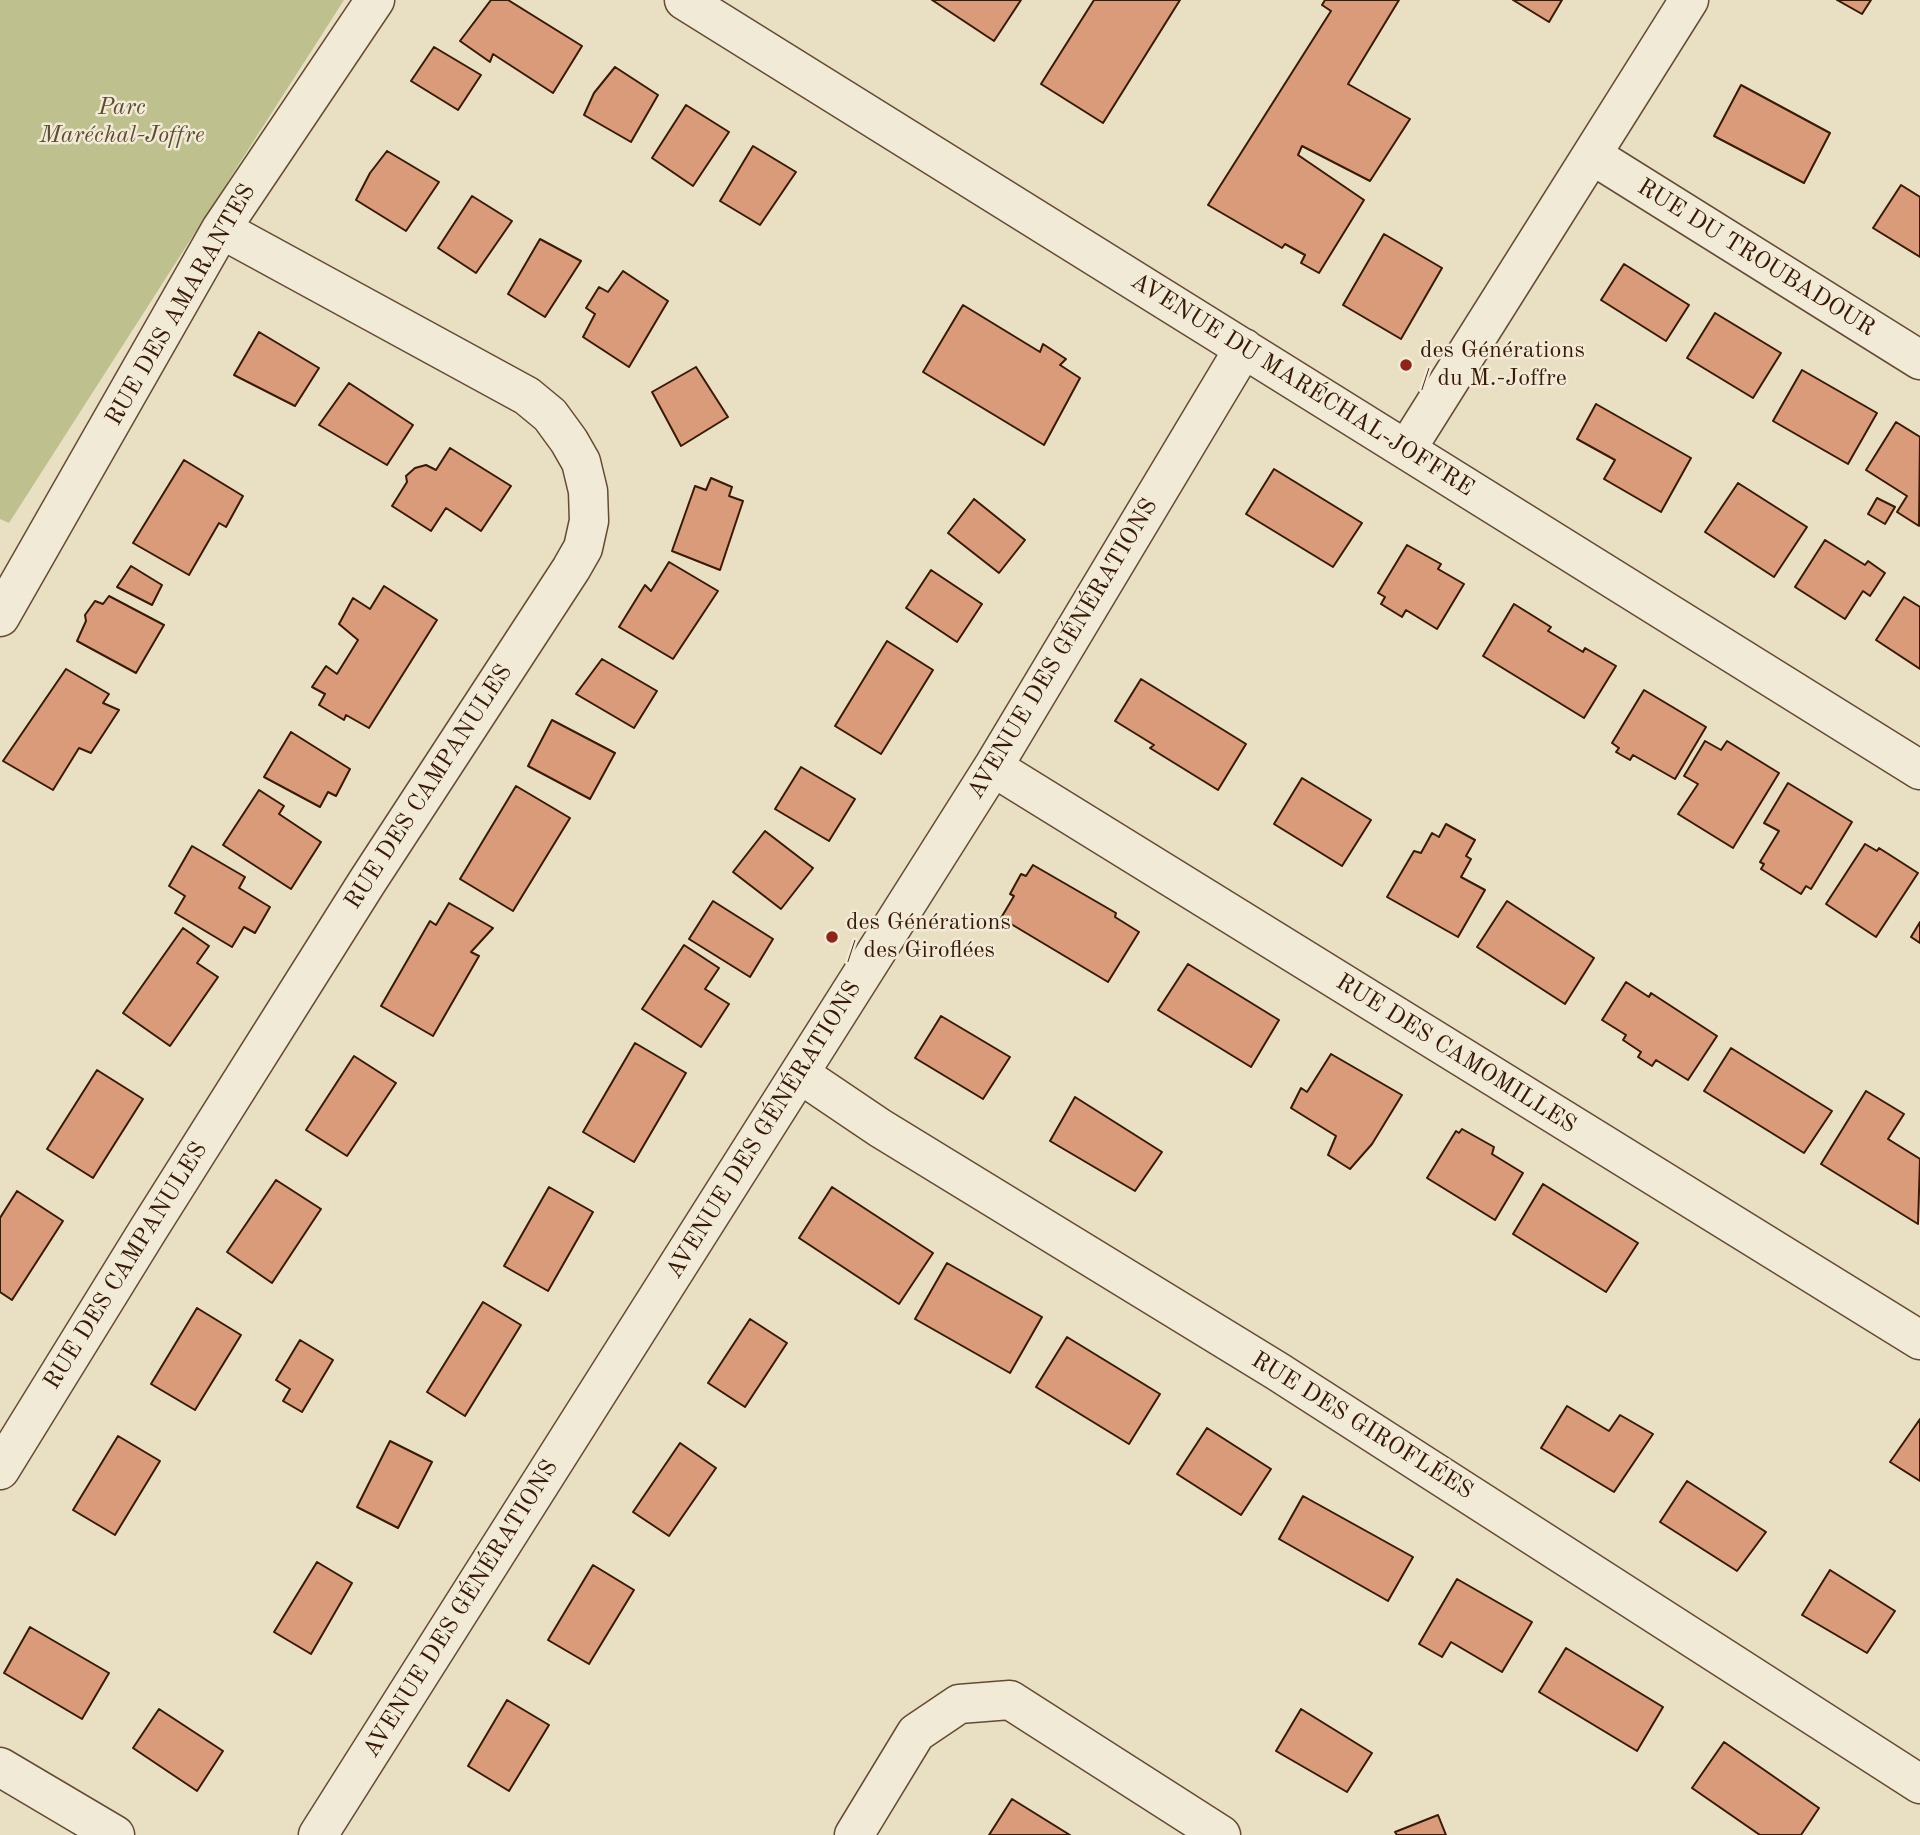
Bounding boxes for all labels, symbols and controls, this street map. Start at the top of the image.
park label: Parc Maréchal-Joffre [39,94,205,150]
street label: RUE DU TROUBADOUR [1632,173,1880,343]
street label: RUE DES AMARANTES [100,179,262,431]
street label: AVENUE DU MARÉCHAL-JOFFRE [1125,267,1479,503]
place label: des Générations / du M.-Joffre [1420,337,1585,393]
marker: des Générations / du M.-Joffre [1398,357,1414,373]
street label: AVENUE DES GÉNÉRATIONS [962,493,1164,805]
street label: RUE DES CAMPANULES [339,659,519,915]
place label: des Générations / des Giroflées [846,909,1011,965]
marker: des Générations / des Giroflées [824,929,840,945]
street label: RUE DES CAMOMILLES [1330,968,1582,1140]
street label: AVENUE DES GÉNÉRATIONS [660,976,868,1284]
street label: RUE DES CAMPANULES [38,1137,214,1395]
street label: RUE DES GIROFLÉES [1246,1346,1478,1506]
street label: AVENUE DES GÉNÉRATIONS [357,1455,565,1763]

